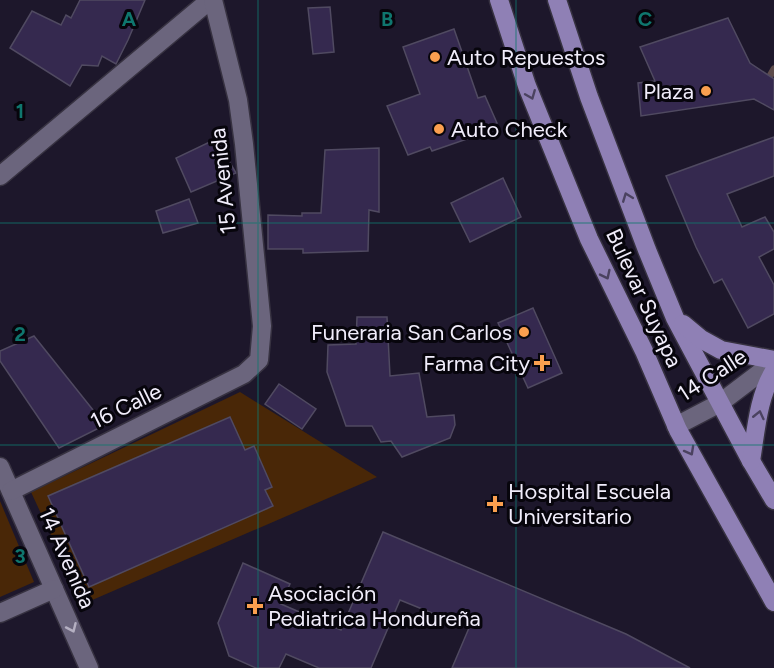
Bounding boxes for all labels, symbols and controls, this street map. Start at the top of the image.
text: A [122,7,137,31]
text: B [381,7,393,31]
text: C [638,7,652,31]
place label: Auto Repuestos [447,44,605,71]
marker: Auto Repuestos [428,50,442,64]
place label: Plaza [643,78,694,105]
marker: Plaza [699,84,713,98]
one-way arrow [524,89,536,100]
text: 1 [16,99,24,123]
place label: Auto Check [451,116,568,143]
marker: Auto Check [432,122,446,136]
street label: 15 Avenida [204,127,242,235]
one-way arrow [621,193,634,203]
street label: Bulevar Suyapa [600,224,688,372]
one-way arrow [599,269,611,280]
place label: Funeraria San Carlos [311,319,512,346]
text: 2 [14,322,26,346]
marker: Funeraria San Carlos [517,325,531,339]
street label: 14 Calle [672,343,752,407]
place label: Farma City [423,350,530,377]
marker: Farma City [535,356,549,370]
street label: 16 Calle [86,377,166,435]
one-way arrow [751,410,764,420]
one-way arrow [683,445,694,455]
place label: Hospital Escuela Universitario [508,478,671,530]
marker: Hospital Escuela Universitario [486,495,504,513]
street label: 14 Avenida [33,503,101,613]
text: 3 [14,544,26,568]
place label: Asociación Pediatrica Hondureña [268,580,481,632]
marker: Asociación Pediatrica Hondureña [246,597,264,615]
one-way arrow [64,622,76,633]

